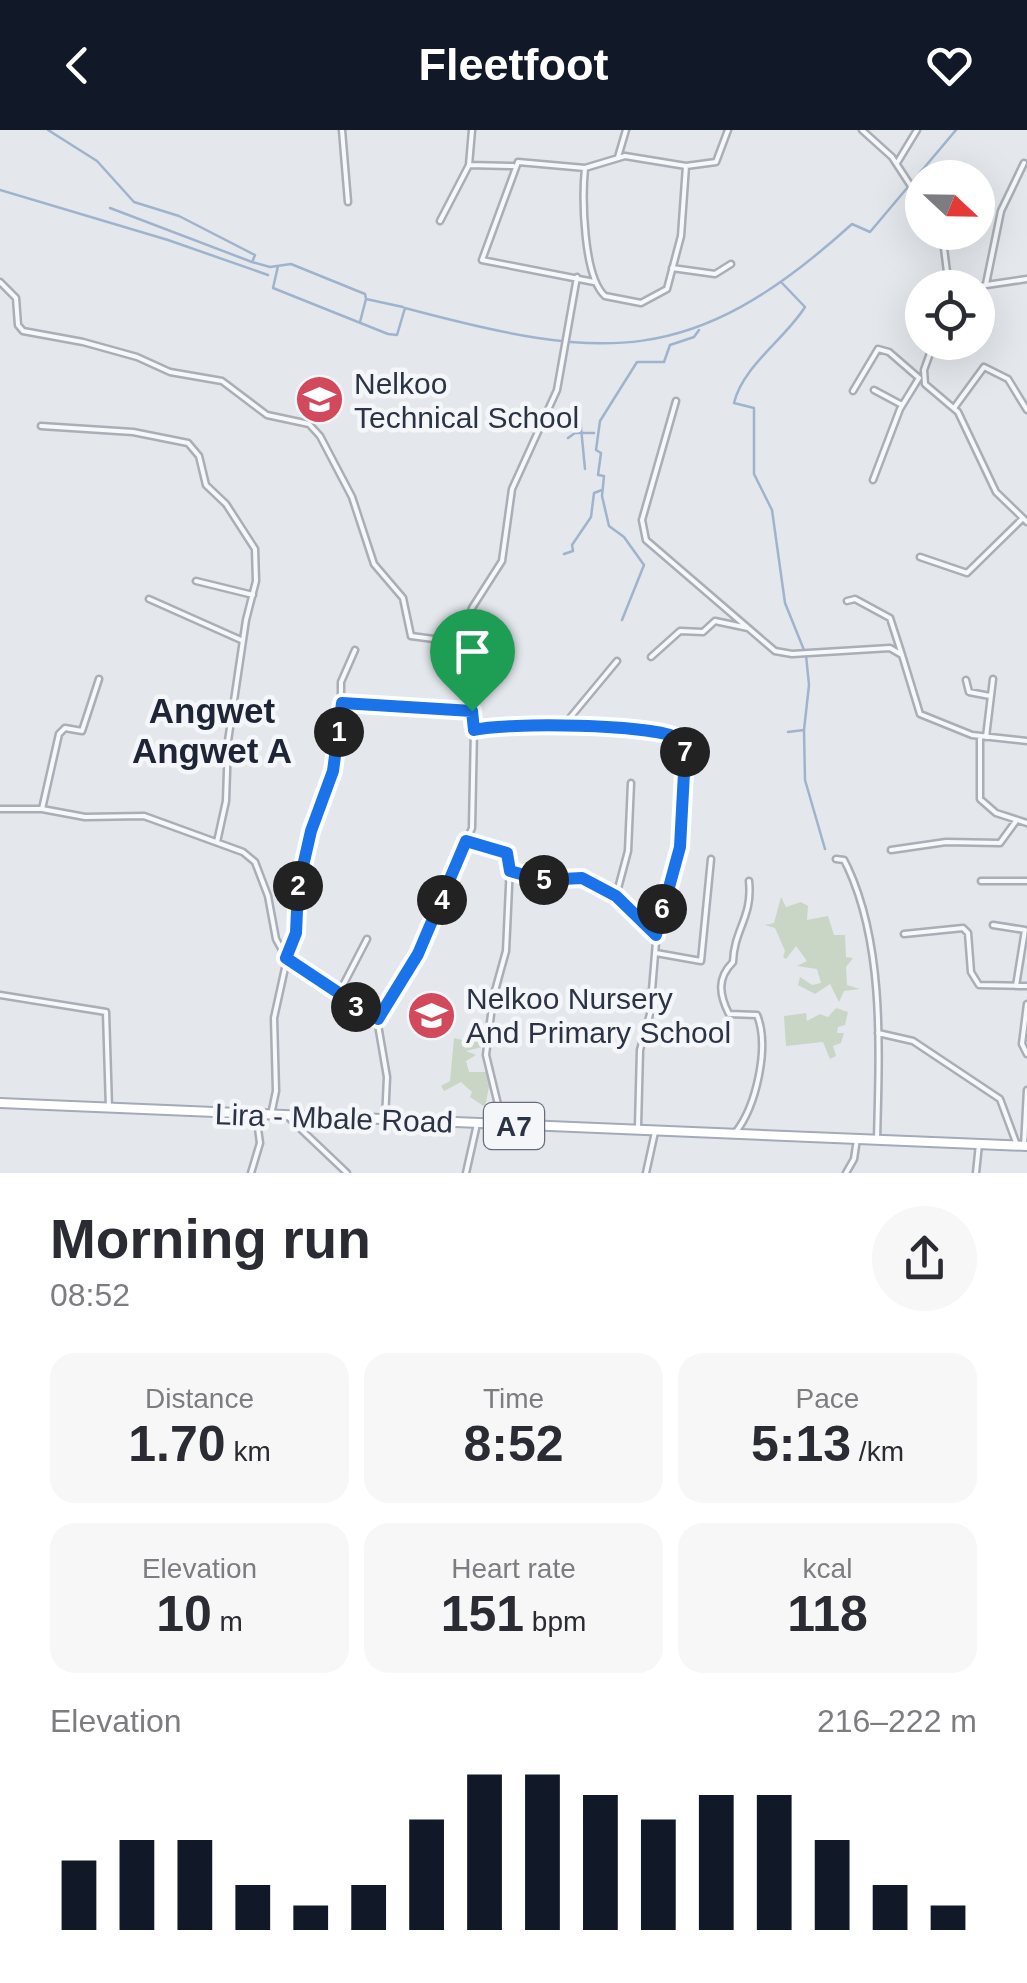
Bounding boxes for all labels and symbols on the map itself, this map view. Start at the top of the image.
north arrow [905,160,995,250]
place label: Nelkoo Technical School [354,367,579,434]
school or university icon: Nelkoo Technical School [293,374,345,426]
pin [430,609,515,712]
district label: Angwet Angwet A [132,691,292,770]
pin: 1 [314,707,364,757]
pin: 7 [660,727,710,777]
pin: 5 [519,855,569,905]
pin: 2 [273,861,323,911]
pin: 4 [417,875,467,925]
pin: 6 [637,884,687,934]
pin: 3 [331,982,381,1032]
place label: Nelkoo Nursery And Primary School [466,982,731,1049]
school or university icon: Nelkoo Nursery And Primary School [405,989,457,1041]
street label: Lira - Mbale Road [214,1097,454,1139]
road number: A7 [484,1103,544,1149]

